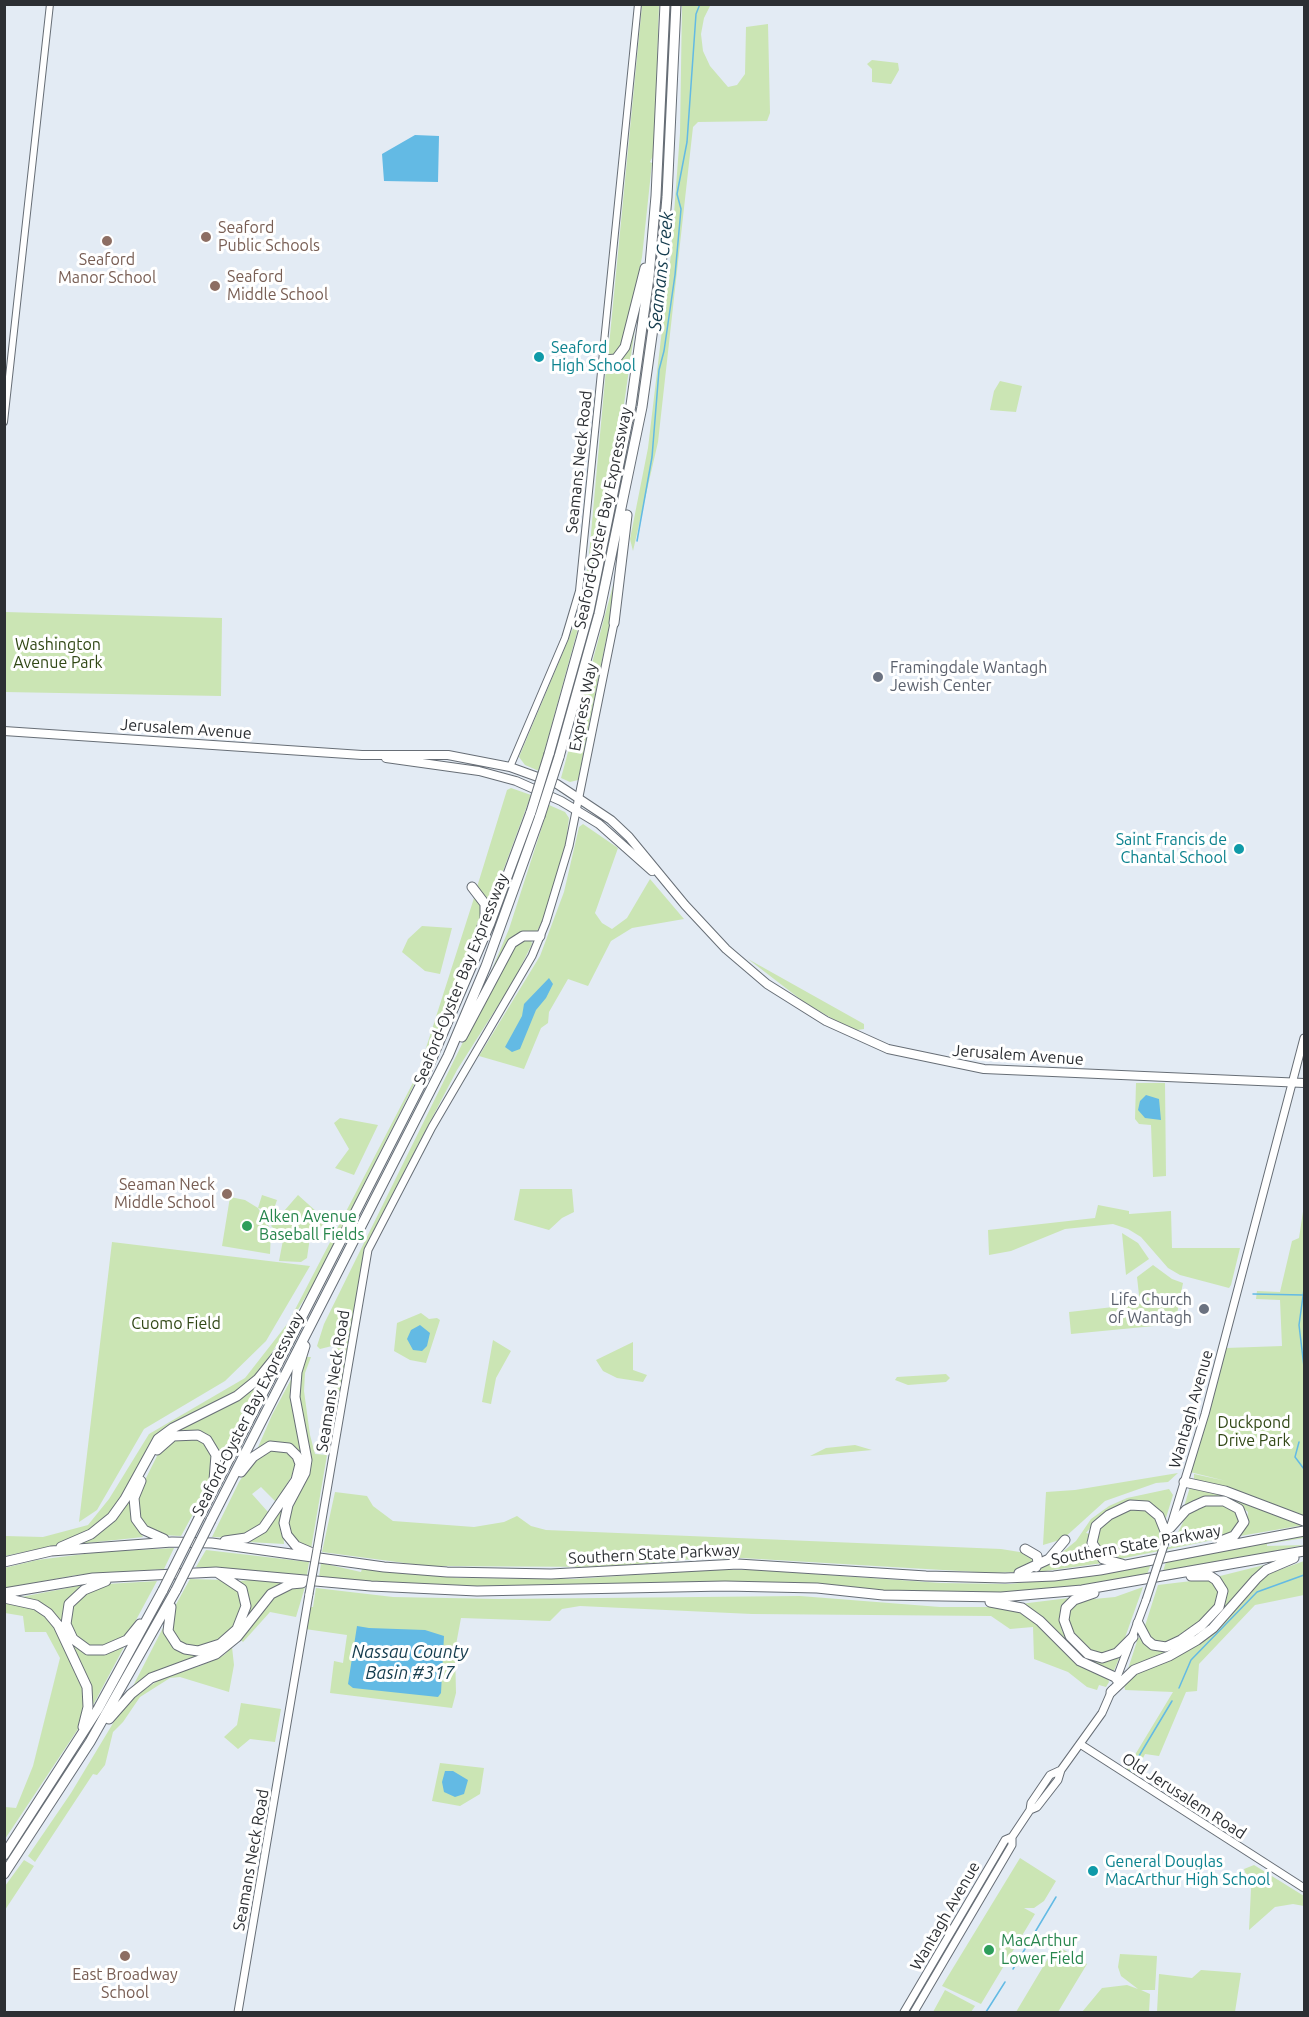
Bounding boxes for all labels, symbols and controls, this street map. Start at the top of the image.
water label: Seamans Creek [644,210,678,332]
place label: Seaford Public Schools [218,218,320,256]
marker: Seaford Public Schools [199,230,213,244]
marker: Seaford Manor School [100,234,114,248]
place label: Seaford Manor School [58,250,156,288]
place label: Seaford Middle School [227,267,328,305]
marker: Seaford Middle School [208,279,222,293]
place label: Seaford High School [551,338,636,376]
marker: Seaford High School [532,350,546,364]
street label: Seamans Neck Road [562,390,596,534]
street label: Seaford-Oyster Bay Expressway [570,405,636,631]
park label: Washington Avenue Park [13,635,103,673]
place label: Framingdale Wantagh Jewish Center [890,658,1047,696]
street label: Express Way [565,661,601,753]
marker: Framingdale Wantagh Jewish Center [871,670,885,684]
street label: Jerusalem Avenue [120,715,252,743]
place label: Saint Francis de Chantal School [1116,830,1227,868]
marker: Saint Francis de Chantal School [1232,842,1246,856]
street label: Seaford-Oyster Bay Expressway [410,871,512,1087]
street label: Jerusalem Avenue [952,1041,1084,1069]
place label: Seaman Neck Middle School [114,1175,215,1213]
marker: Seaman Neck Middle School [220,1187,234,1201]
place label: Alken Avenue Baseball Fields [259,1207,364,1245]
marker: Alken Avenue Baseball Fields [240,1219,254,1233]
place label: Life Church of Wantagh [1108,1290,1192,1328]
marker: Life Church of Wantagh [1197,1302,1211,1316]
street label: Seaford-Oyster Bay Expressway [188,1309,308,1519]
street label: Seamans Neck Road [312,1309,354,1453]
park label: Cuomo Field [131,1314,221,1334]
street label: Wantagh Avenue [1165,1348,1217,1470]
park label: Duckpond Drive Park [1217,1413,1291,1451]
street label: Southern State Parkway [1050,1521,1222,1569]
street label: Southern State Parkway [568,1540,740,1568]
water label: Nassau County Basin #317 [352,1641,468,1684]
street label: Old Jerusalem Road [1118,1749,1250,1843]
street label: Seamans Neck Road [229,1788,273,1932]
place label: General Douglas MacArthur High School [1105,1852,1270,1890]
street label: Wantagh Avenue [906,1858,984,1974]
marker: General Douglas MacArthur High School [1086,1864,1100,1878]
place label: MacArthur Lower Field [1001,1931,1084,1969]
marker: MacArthur Lower Field [982,1943,996,1957]
marker: East Broadway School [118,1949,132,1963]
place label: East Broadway School [72,1965,178,2003]

